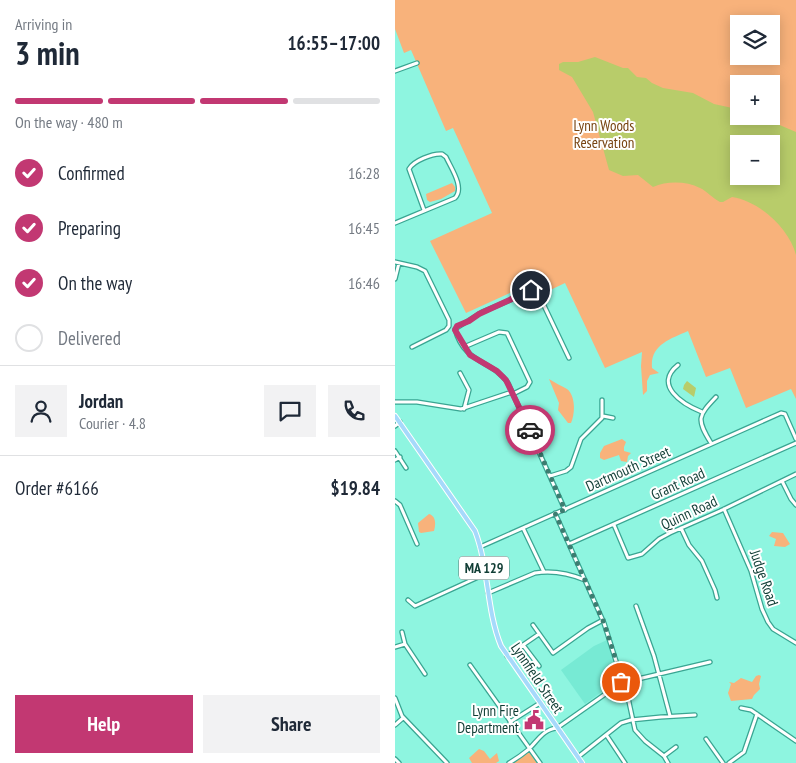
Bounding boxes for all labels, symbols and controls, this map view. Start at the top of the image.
text: Arriving in [15,14,72,34]
map controls [730,15,780,185]
button: layers [730,15,780,65]
text: 16:55–17:00 [287,31,380,55]
text: 3 min [15,32,80,74]
button: + [730,75,780,125]
text: On the way · 480 m [15,112,123,132]
park label: Lynn Woods Reservation [574,116,634,152]
button: − [730,135,780,185]
icon: check [15,159,43,187]
text: Confirmed [58,161,125,185]
text: 16:28 [348,163,380,183]
icon: check [15,214,43,242]
text: Preparing [58,216,121,240]
text: 16:45 [348,218,380,238]
icon: check [15,269,43,297]
pin [510,269,552,311]
text: On the way [58,271,132,295]
text: 16:46 [348,273,380,293]
icon: home [517,276,545,304]
text: Delivered [58,326,121,350]
button: person [15,385,67,437]
button: chat [264,385,316,437]
button: phone [328,385,380,437]
text: Jordan [79,389,123,413]
courier [505,405,555,455]
text: Courier · 4.8 [79,413,146,433]
icon: car [516,416,544,444]
street label: Dartmouth Street [583,442,673,496]
street label: Grant Road [648,463,708,504]
text: Order #6166 [15,476,99,500]
text: $19.84 [331,476,380,500]
street label: Quinn Road [658,491,720,534]
street label: Judge Road [746,546,783,608]
road number: MA 129 [459,556,509,580]
street label: Lynnfield Street [507,639,568,717]
pin [600,661,642,703]
icon: bag [607,668,635,696]
button: Help [15,695,193,753]
button: Share [203,695,380,753]
place label: Lynn Fire Department [457,701,519,737]
public building icon: Lynn Fire Department [523,709,545,731]

